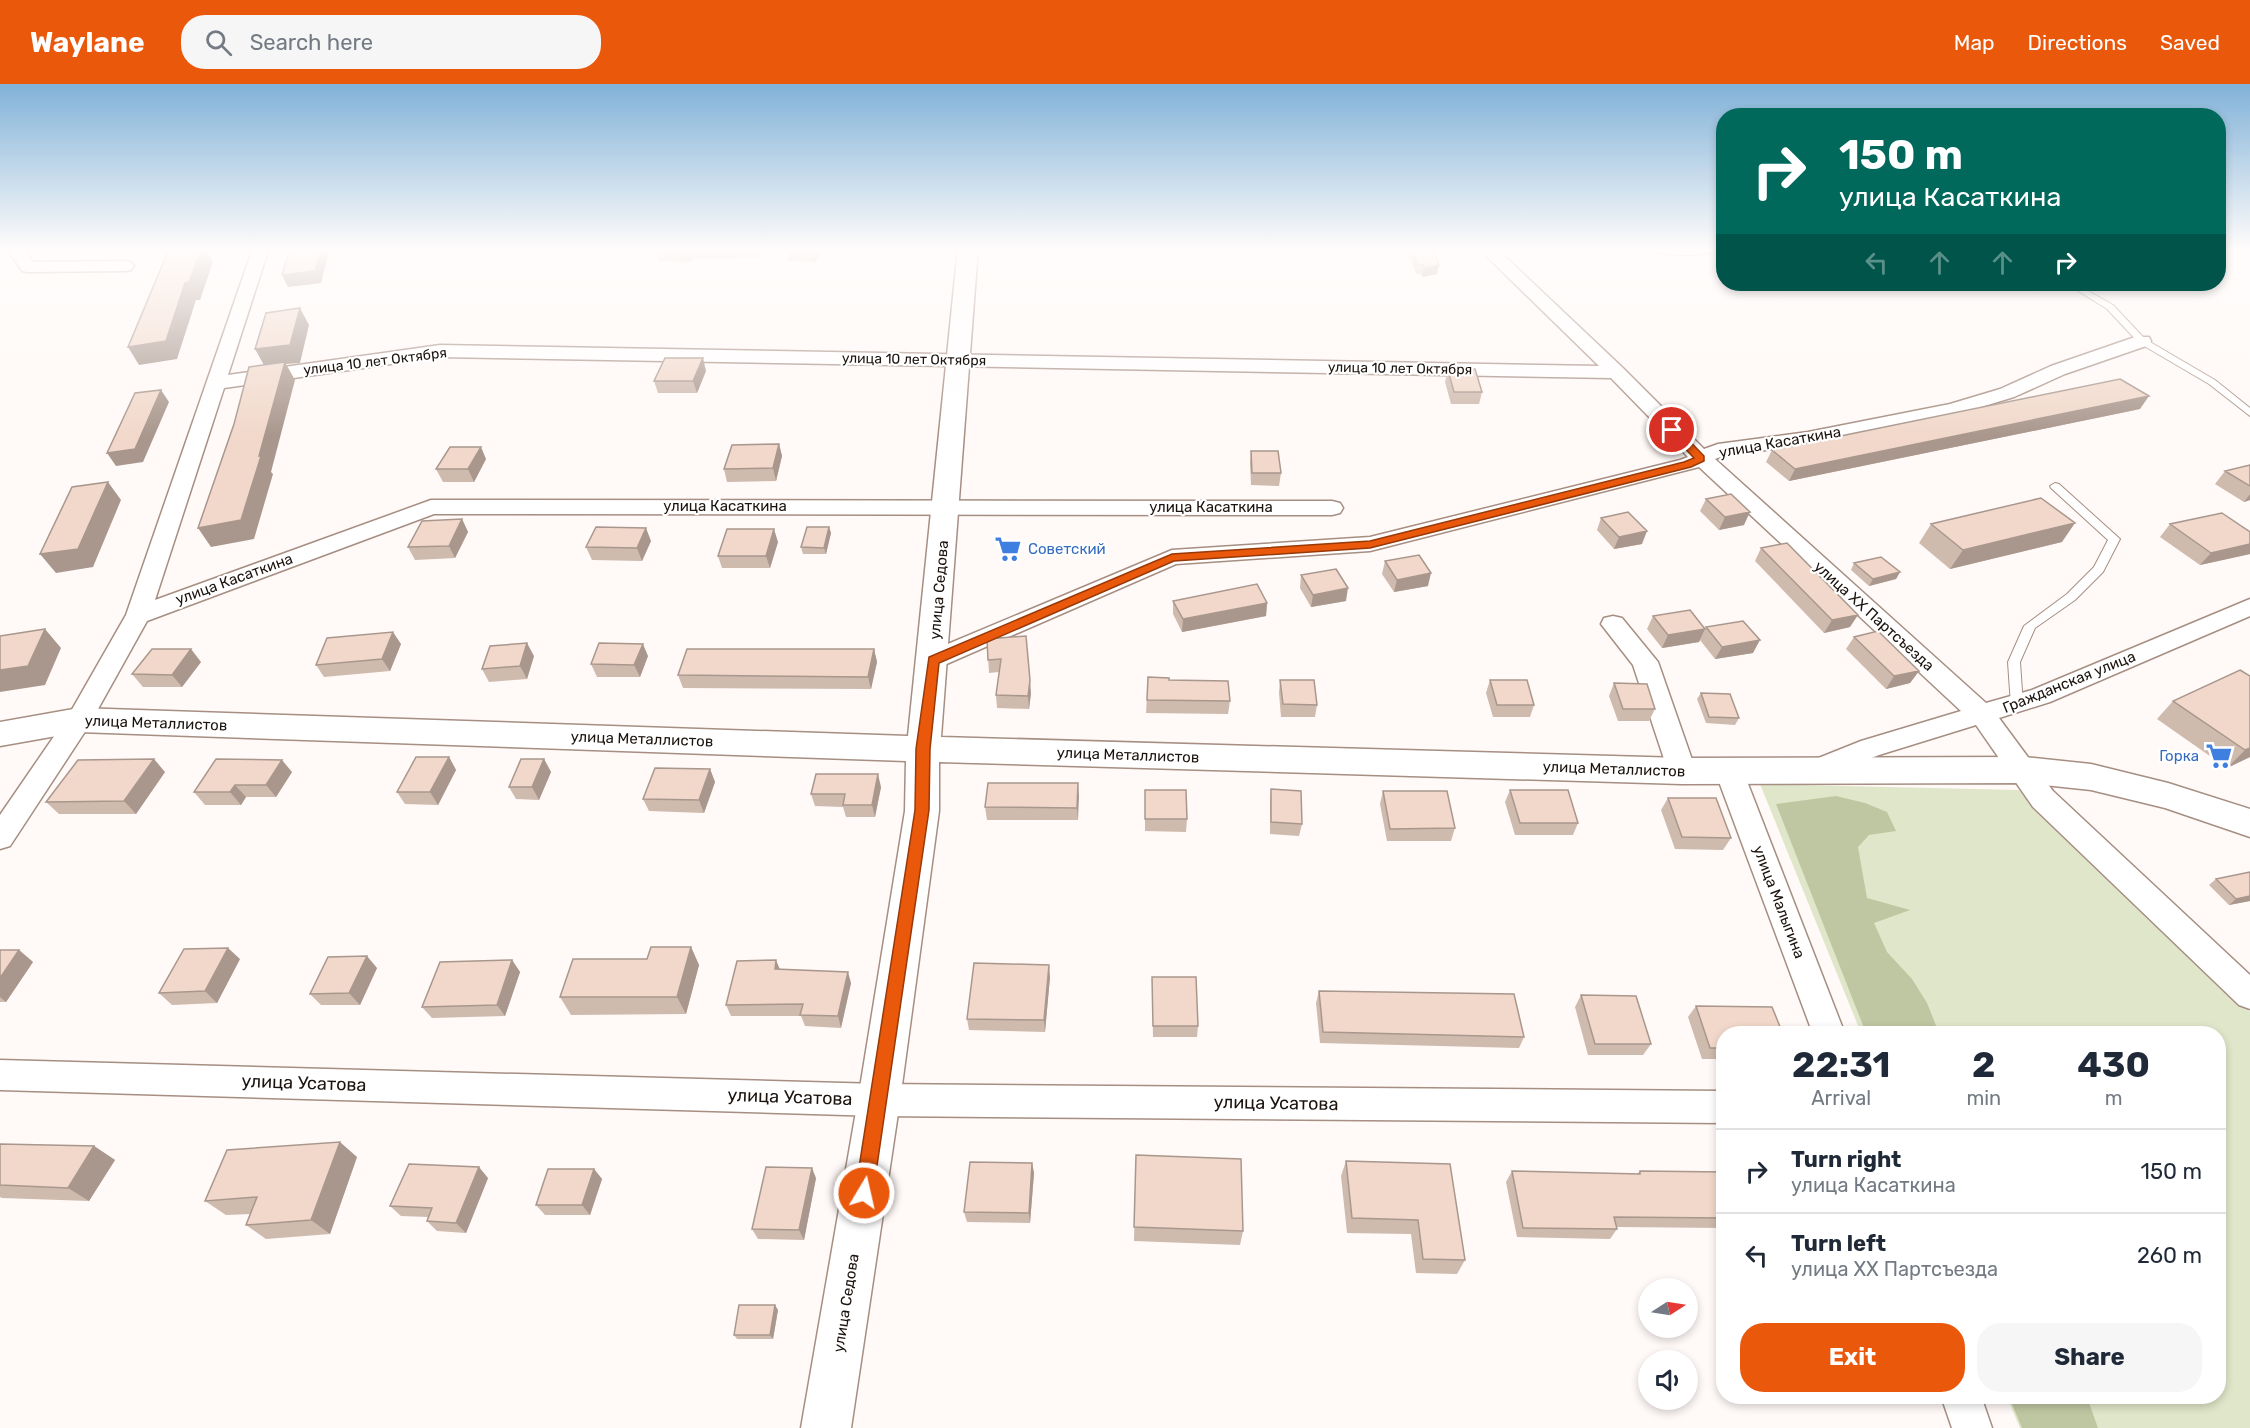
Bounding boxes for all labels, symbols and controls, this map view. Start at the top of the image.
search box [181,15,601,69]
text: Waylane [30,26,145,59]
icon: search [202,26,235,59]
text: Search here [250,29,373,56]
text: Map [1954,30,1995,55]
text: Directions [2028,30,2127,55]
text: Saved [2160,30,2220,55]
text: 150 m [1839,130,1963,180]
icon: right [1740,132,1818,210]
text: улица Касаткина [1839,181,2061,213]
icon: left [1860,246,1893,279]
icon: ahead [1923,246,1956,279]
icon: ahead [1986,246,2019,279]
icon: right [2049,246,2082,279]
street label: улица 10 лет Октября [302,344,448,379]
street label: улица 10 лет Октября [842,350,986,369]
street label: улица 10 лет Октября [1328,359,1472,378]
pin [1646,404,1697,455]
icon: arrive [1655,413,1688,446]
street label: улица Касаткина [1718,422,1842,462]
street label: улица Касаткина [663,497,787,515]
street label: улица Касаткина [1149,498,1273,516]
supermarket icon: Советский [993,534,1023,564]
street label: улица Седова [926,540,952,640]
place label: Советский [1028,540,1106,558]
street label: улица Касаткина [173,549,295,609]
street label: улица XX Партсъезда [1810,557,1938,675]
street label: Гражданская улица [2000,647,2138,717]
street label: улица Металлистов [84,712,228,734]
street label: улица Металлистов [570,728,714,750]
supermarket icon: Горка [2204,741,2234,771]
street label: улица Металлистов [1056,744,1200,766]
place label: Горка [2159,747,2199,765]
street label: улица Металлистов [1542,758,1686,780]
street label: улица Малыгина [1749,843,1809,961]
text: 22:31 [1792,1043,1890,1086]
text: 2 [1972,1043,1996,1086]
text: 430 [2077,1043,2150,1086]
street label: улица Усатова [241,1070,367,1096]
street label: улица Усатова [727,1084,853,1110]
text: Arrival [1811,1086,1871,1110]
text: min [1966,1086,2001,1110]
text: m [2105,1086,2122,1110]
street label: улица Усатова [1213,1091,1339,1115]
text: Turn right [1791,1146,1901,1173]
icon: right [1740,1155,1773,1188]
text: 150 m [2141,1158,2202,1185]
position arrow [832,1161,896,1225]
text: улица Касаткина [1791,1173,1956,1197]
text: Turn left [1791,1230,1886,1257]
icon: left [1740,1239,1773,1272]
text: 260 m [2137,1242,2202,1269]
street label: улица Седова [829,1252,863,1354]
text: улица XX Партсъезда [1791,1257,1998,1281]
north arrow [1638,1278,1698,1338]
map controls [1638,1278,1698,1410]
button: Exit [1740,1323,1965,1392]
button: Share [1977,1323,2202,1392]
button: sound [1638,1350,1698,1410]

